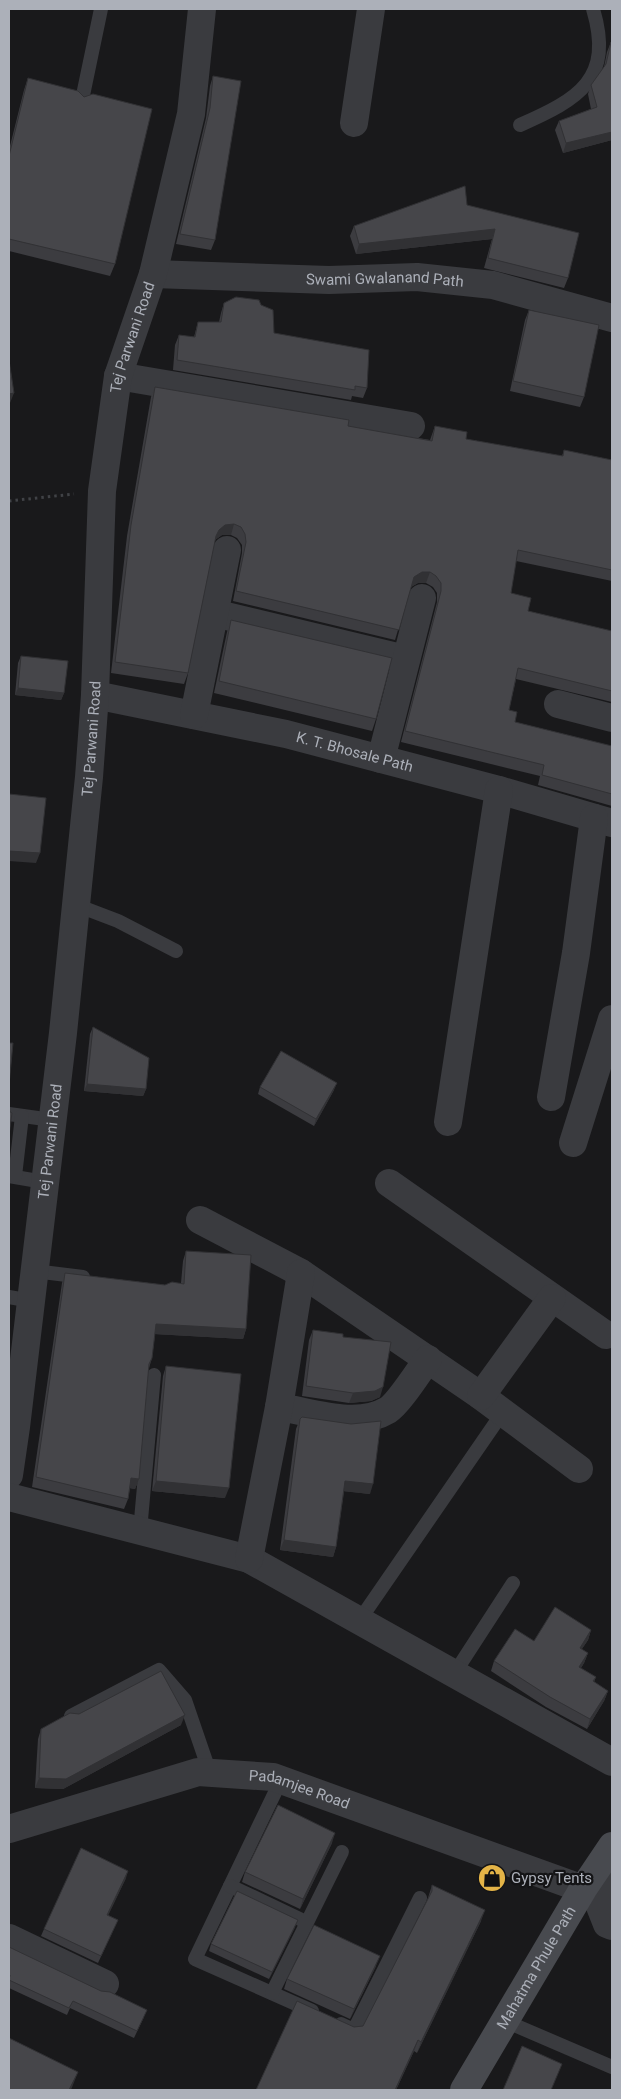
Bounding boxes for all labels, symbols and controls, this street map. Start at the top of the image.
street label: Swami Gwalanand Path [306,268,465,291]
street label: Tej Parwani Road [107,280,159,394]
street label: Tej Parwani Road [78,681,104,797]
street label: K. T. Bhosale Path [294,728,415,776]
street label: Tej Parwani Road [34,1083,66,1200]
street label: Padamjee Road [248,1766,352,1813]
shop icon: Gypsy Tents [477,1863,507,1893]
place label: Gypsy Tents [511,1869,592,1887]
street label: Mahatma Phule Path [493,1903,580,2033]

